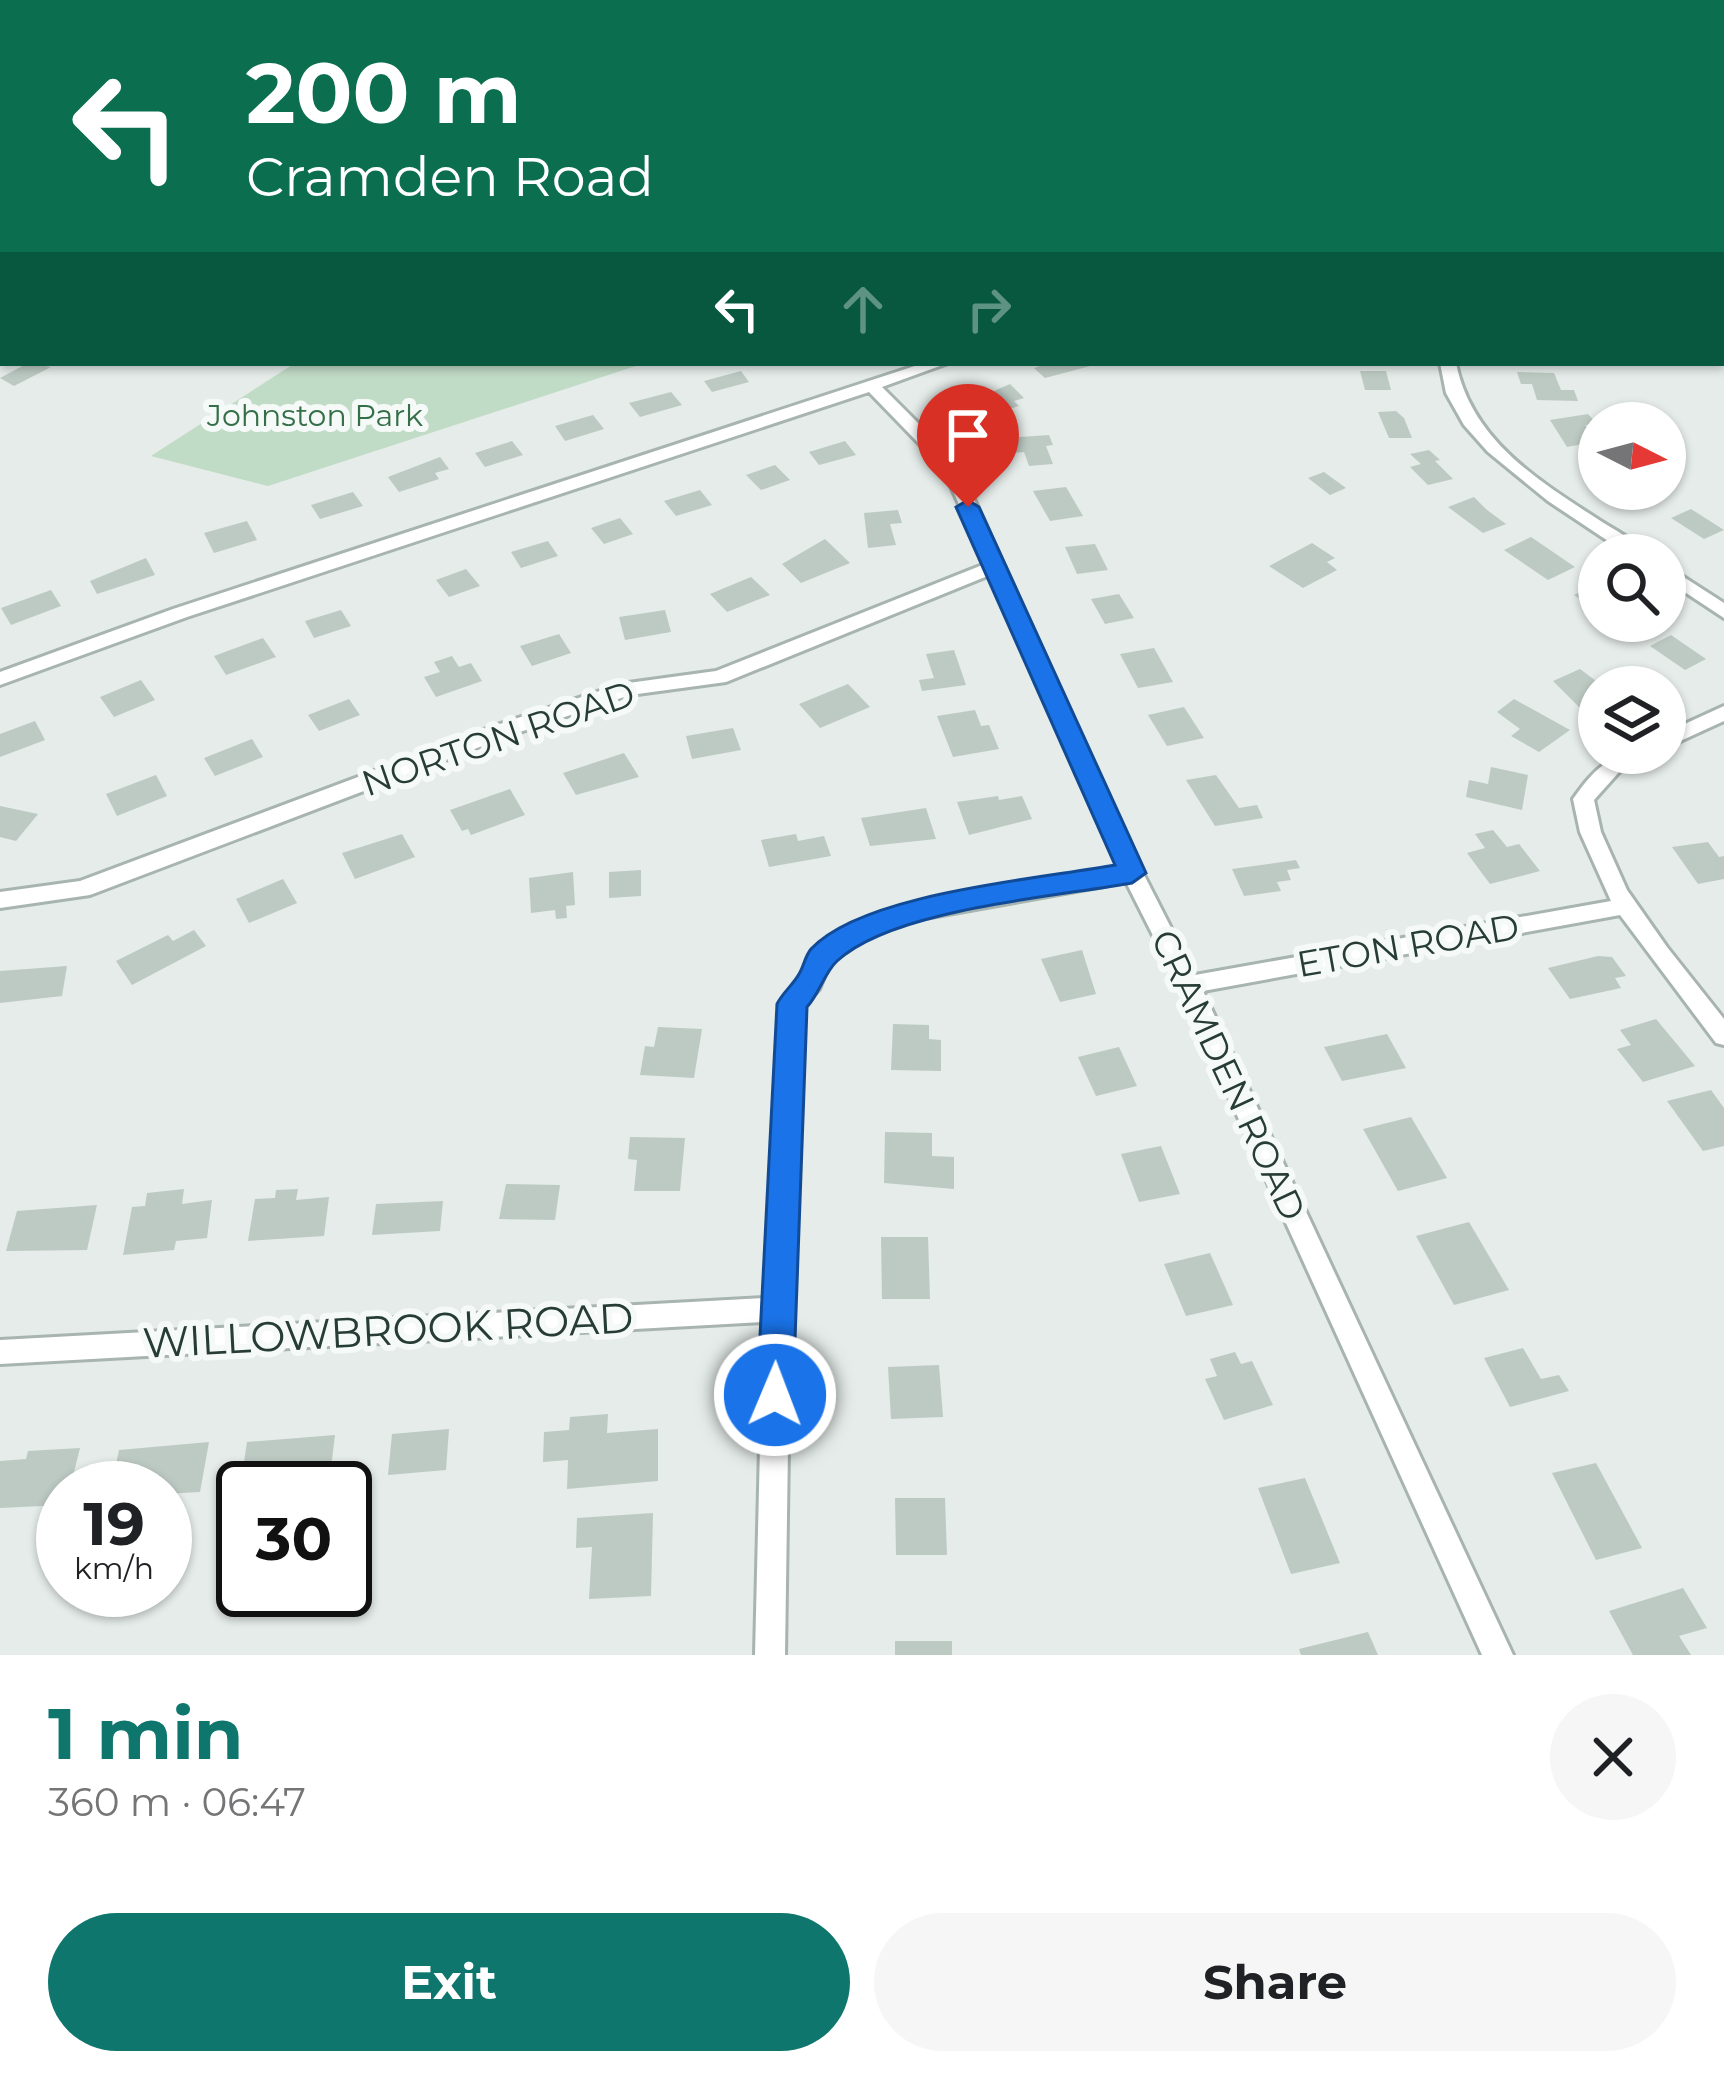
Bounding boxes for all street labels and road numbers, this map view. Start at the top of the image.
street label: NORTON ROAD [356,671,640,805]
street label: ETON ROAD [1294,904,1522,986]
street label: CRAMDEN ROAD [1142,923,1316,1227]
street label: WILLOWBROOK ROAD [141,1291,635,1369]

